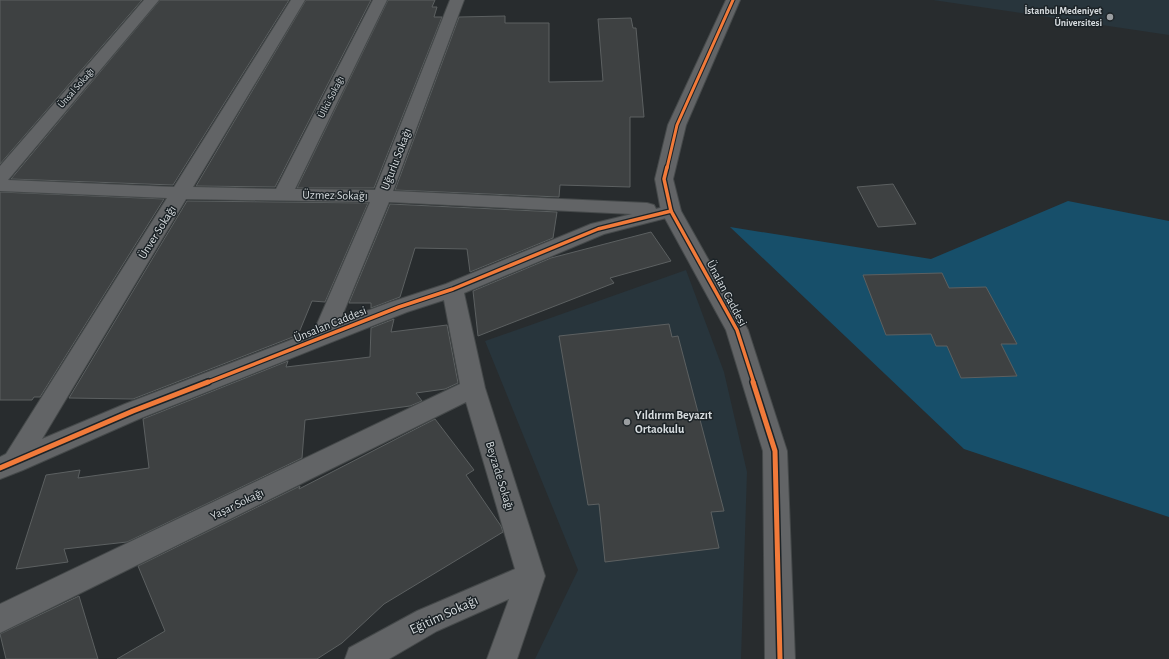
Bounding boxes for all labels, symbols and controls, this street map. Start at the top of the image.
place label: İstanbul Medeniyet Üniversitesi [1024,5,1103,28]
marker: İstanbul Medeniyet Üniversitesi [1105,12,1115,22]
street label: Ünsal Sokağı [55,65,96,110]
street label: Ülkü Sokağı [315,74,346,120]
street label: Uğurlu Sokağı [379,126,413,192]
street label: Üzmez Sokağı [302,187,368,202]
street label: Ünver Sokağı [135,203,178,261]
street label: Ünalan Caddesi [705,258,750,328]
street label: Ünsalan Caddesi [292,303,368,344]
place label: Yıldırım Beyazıt Ortaokulu [635,409,712,435]
marker: Yıldırım Beyazıt Ortaokulu [622,417,632,427]
street label: Beyzade Sokağı [483,440,516,512]
street label: Yaşar Sokağı [208,486,266,522]
street label: Eğitim Sokağı [408,593,480,637]

